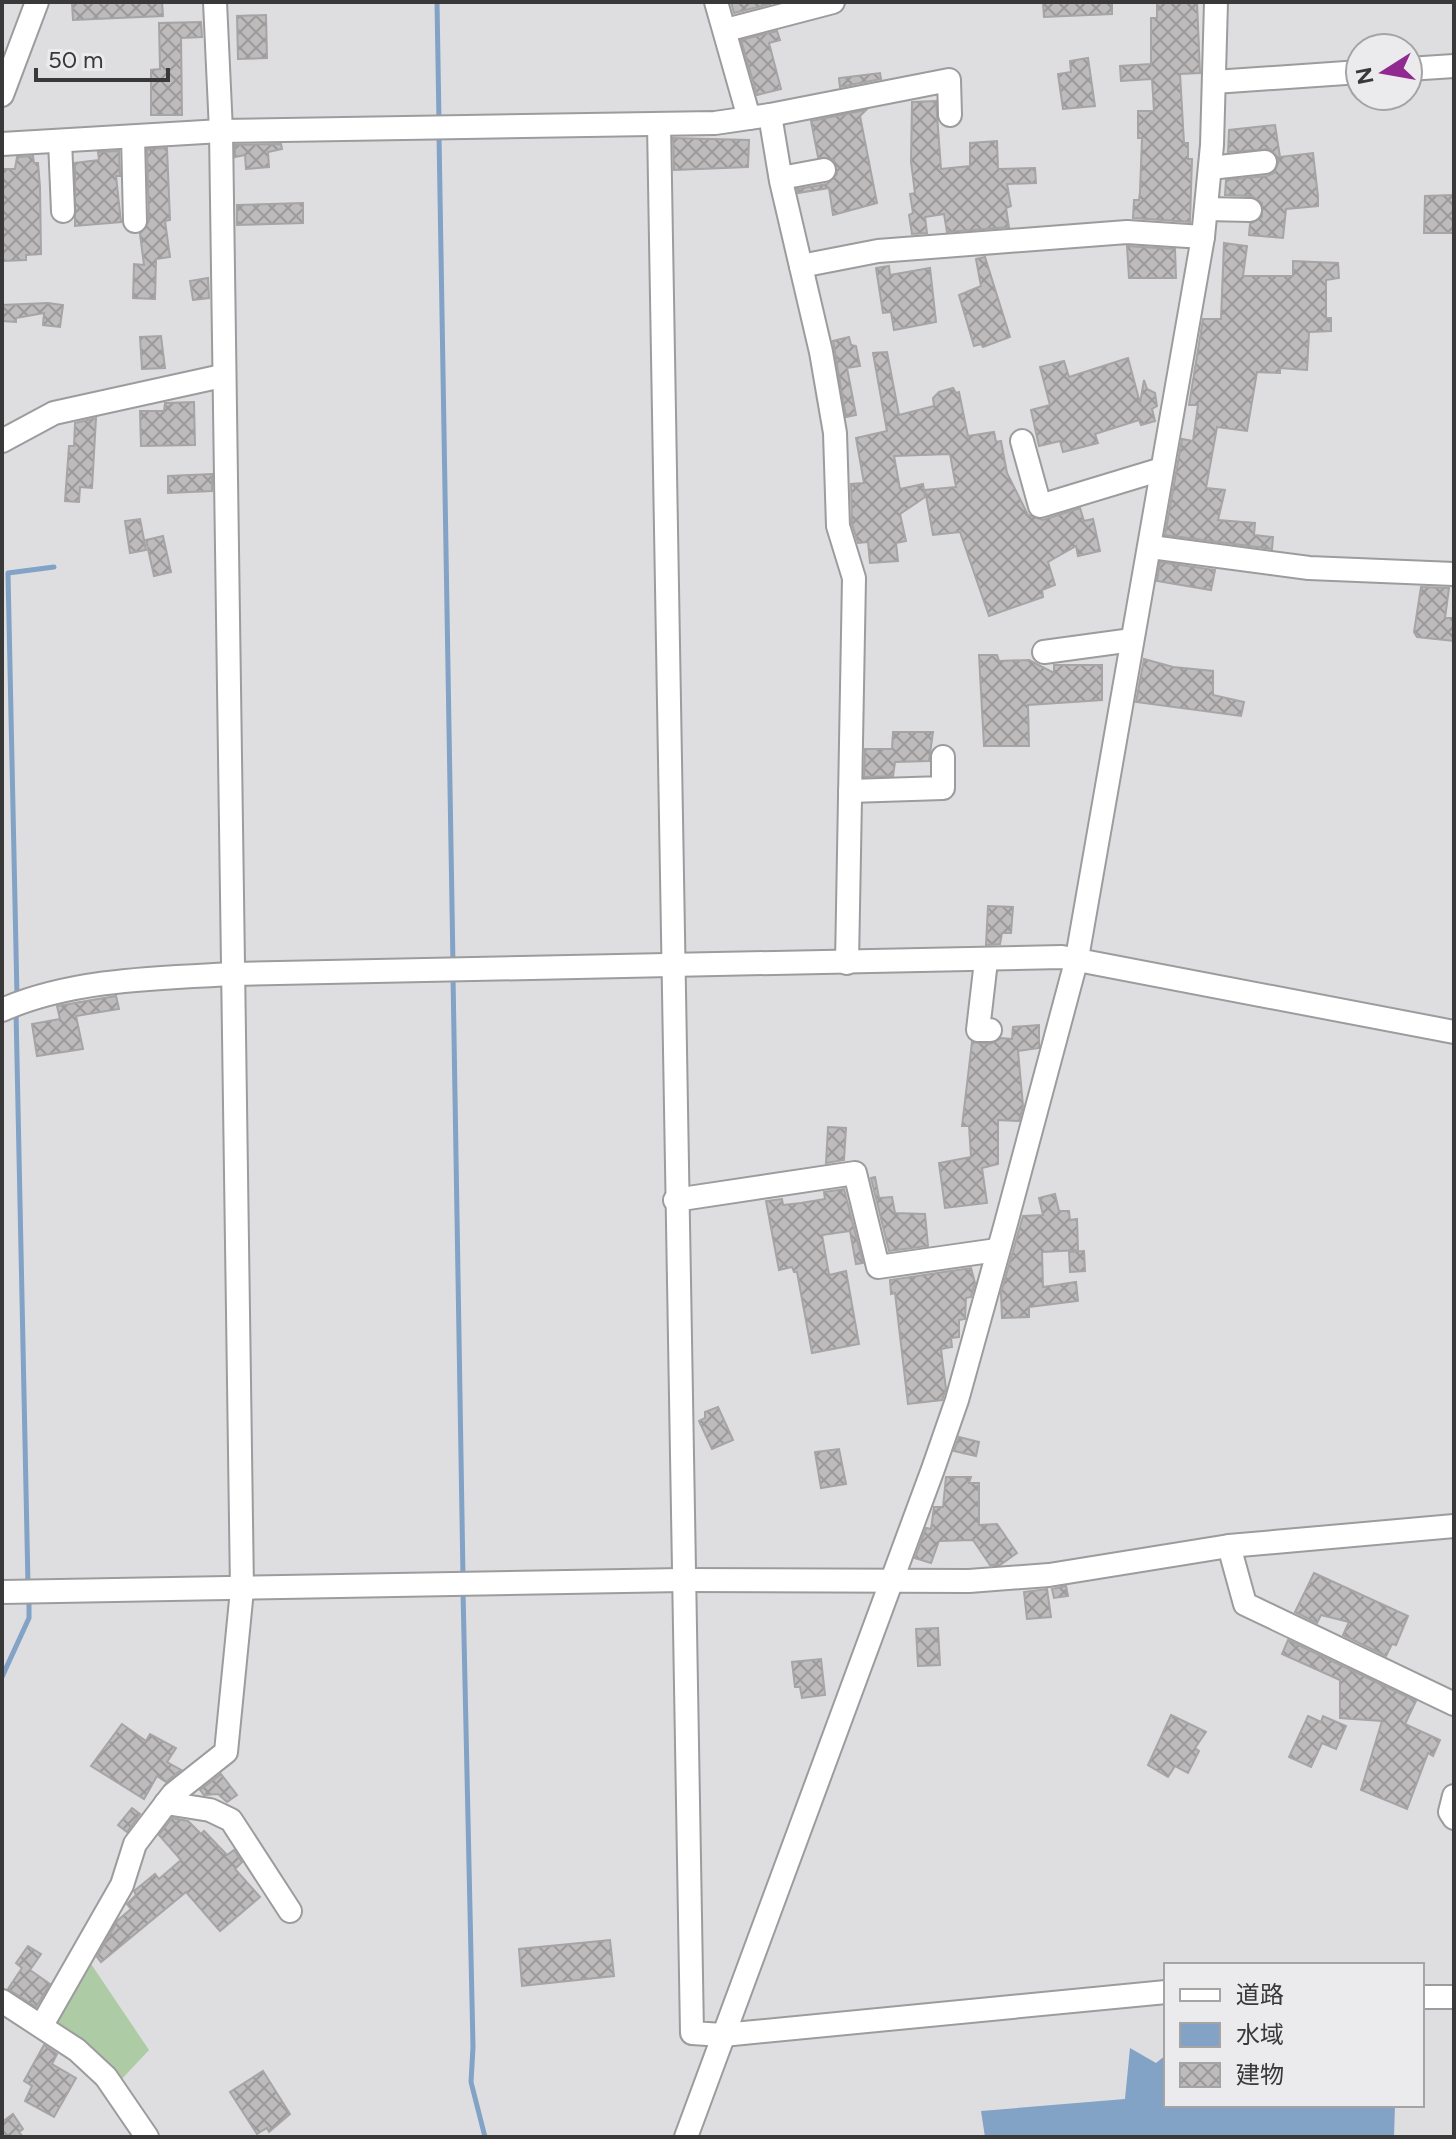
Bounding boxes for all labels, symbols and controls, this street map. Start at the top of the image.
scale bar [36,32,168,82]
north arrow [1344,32,1424,112]
text: 50 m [48,45,104,74]
text: N [1350,65,1380,87]
legend [1164,1963,1424,2107]
text: 道路 [1236,1980,1284,2009]
text: 水域 [1236,2020,1284,2049]
text: 建物 [1236,2060,1284,2089]

